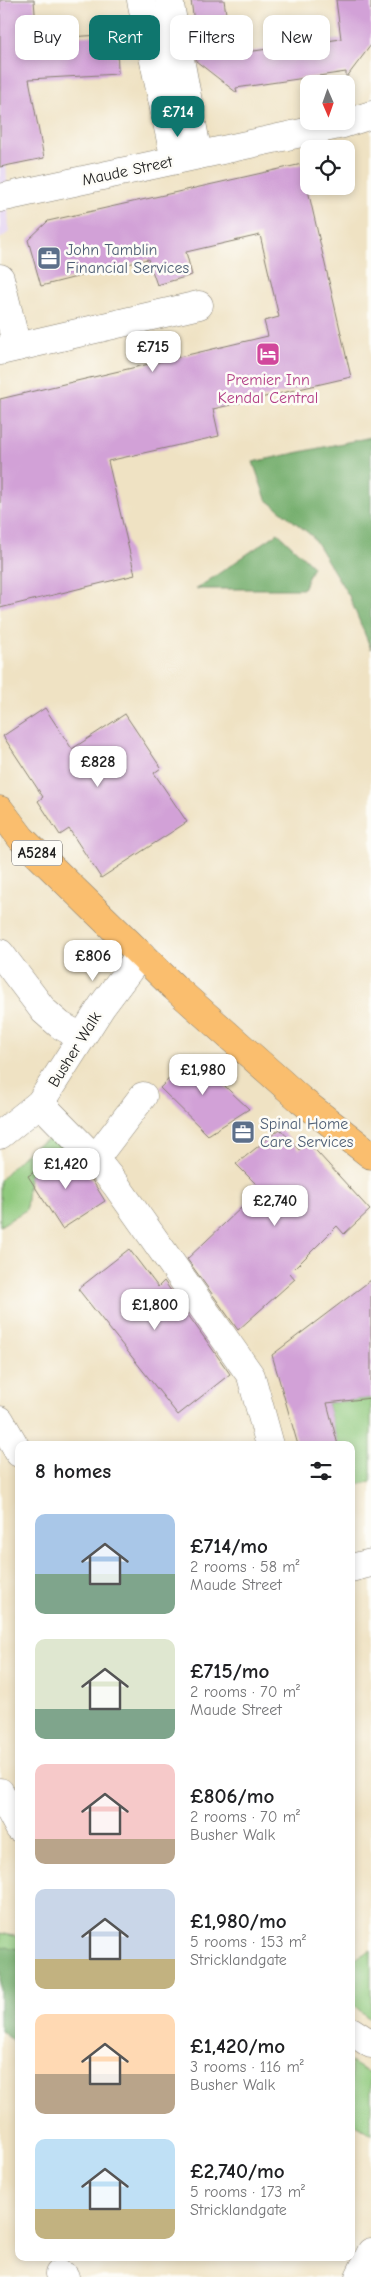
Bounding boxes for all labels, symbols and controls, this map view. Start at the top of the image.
chip: Buy [15,15,79,60]
chip: Rent [89,15,160,60]
chip: Filters [170,15,253,60]
chip: New [263,15,330,60]
north arrow [300,75,355,130]
map controls [300,75,355,195]
pin: £714 [148,96,208,138]
text: £714 [162,103,194,121]
button: locate [300,140,355,195]
street label: Maude Street [80,153,174,189]
place label: John Tamblin Financial Services [66,241,190,277]
office icon: John Tamblin Financial Services [36,245,62,271]
pin: £715 [123,330,183,373]
text: £715 [137,338,169,356]
hotel icon: Premier Inn Kendal Central [255,341,281,367]
place label: Premier Inn Kendal Central [218,371,318,407]
pin: £828 [68,746,128,788]
text: £828 [81,753,115,771]
road number: A5284 [12,840,62,866]
pin: £806 [63,940,123,982]
text: £806 [75,947,111,965]
street label: Busher Walk [45,1008,105,1090]
pin: £1,980 [162,1054,244,1096]
text: £1,980 [180,1061,226,1079]
place label: Spinal Home Care Services [260,1115,354,1151]
office icon: Spinal Home Care Services [230,1119,256,1145]
pin: £1,420 [25,1148,107,1190]
text: £1,420 [44,1155,88,1173]
pin: £2,740 [234,1184,316,1227]
text: £2,740 [253,1192,297,1210]
pin: £1,800 [114,1288,196,1331]
text: £1,800 [132,1296,178,1314]
icon: filters [307,1457,335,1485]
text: 8 homes [35,1459,111,1483]
icon: home [75,1534,135,1594]
text: £714/mo [190,1534,268,1558]
text: 2 rooms · 58 m² [190,1558,300,1576]
text: Maude Street [190,1576,282,1594]
icon: home [75,1659,135,1719]
text: £715/mo [190,1659,269,1683]
text: 2 rooms · 70 m² [190,1683,300,1701]
text: Maude Street [190,1701,282,1719]
icon: home [75,1784,135,1844]
text: £806/mo [190,1784,274,1808]
text: 2 rooms · 70 m² [190,1808,300,1826]
text: Busher Walk [190,1826,275,1844]
icon: home [75,1909,135,1969]
text: £1,980/mo [190,1909,287,1933]
text: 5 rooms · 153 m² [190,1933,306,1951]
text: Stricklandgate [190,1951,287,1969]
icon: home [75,2034,135,2094]
text: £1,420/mo [190,2034,285,2058]
text: 3 rooms · 116 m² [190,2058,304,2076]
text: Busher Walk [190,2076,275,2094]
icon: home [75,2159,135,2219]
text: £2,740/mo [190,2159,285,2183]
text: 5 rooms · 173 m² [190,2183,305,2201]
text: Stricklandgate [190,2201,287,2219]

